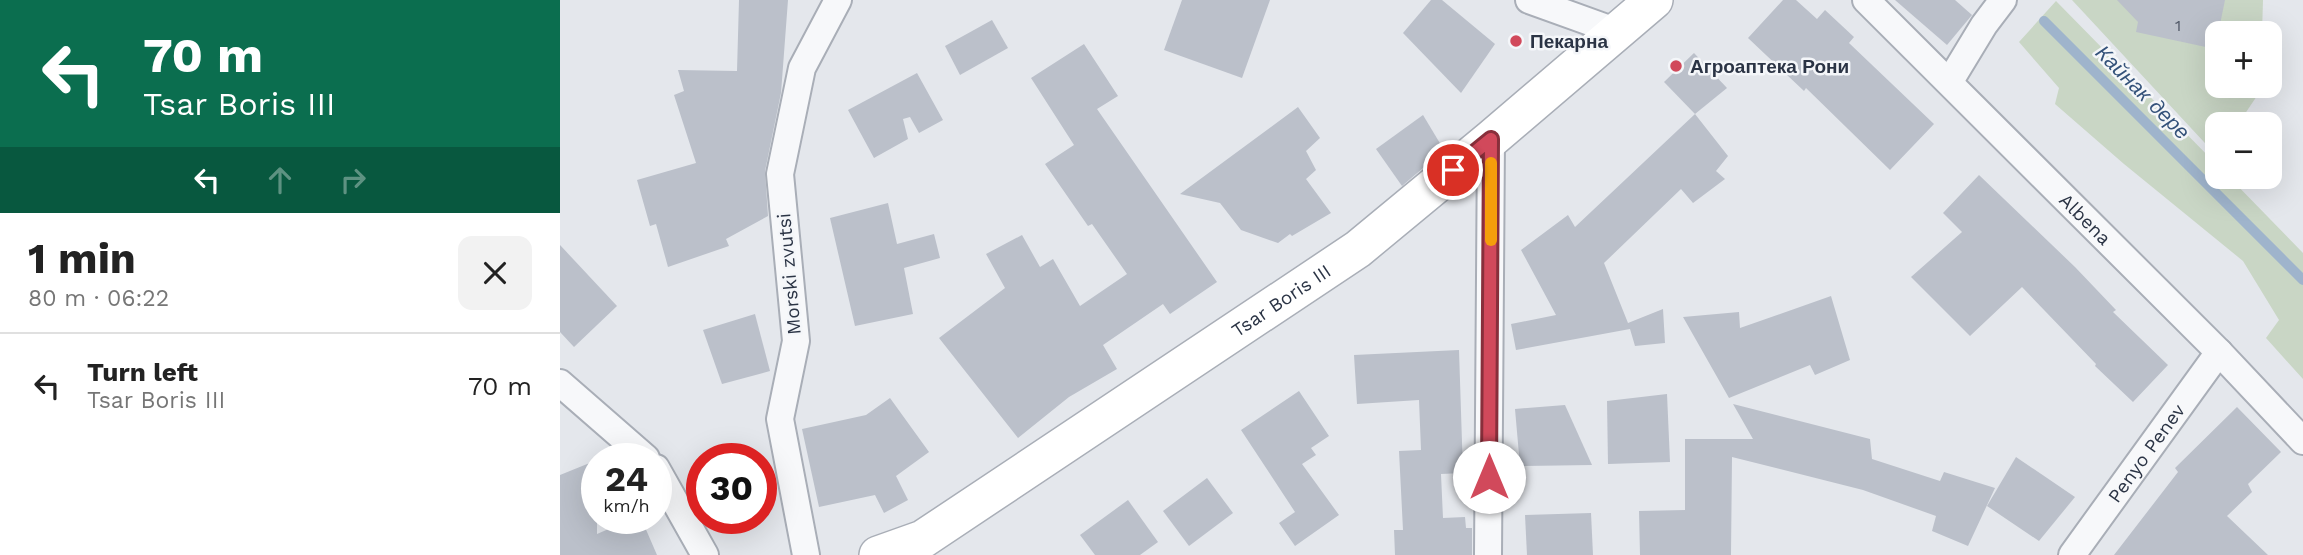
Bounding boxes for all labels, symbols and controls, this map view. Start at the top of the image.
house number: 1 [2175,16,2181,35]
map controls [2205,21,2282,189]
button: + [2205,21,2282,98]
text: 70 m [143,26,263,84]
icon: left [28,28,119,119]
place label: Пекарна [1530,30,1608,53]
marker: Пекарна [1508,33,1524,49]
water label: Кайнак дере [2091,40,2195,144]
place label: Агроаптека Рони [1690,55,1849,78]
marker: Агроаптека Рони [1668,58,1684,74]
text: Tsar Boris III [143,85,335,123]
button: − [2205,112,2282,189]
pin [1423,140,1483,200]
icon: arrive [1434,151,1472,189]
icon: left [188,161,226,199]
icon: ahead [261,161,299,199]
icon: right [334,161,372,199]
street label: Albena [2055,188,2116,250]
street label: Morski zvutsi [772,212,806,336]
text: 1 min [28,234,136,283]
button: close [458,236,532,310]
street label: Tsar Boris III [1227,259,1335,342]
text: 80 m · 06:22 [28,285,169,312]
text: Turn left [87,357,198,387]
icon: left [28,367,66,405]
text: 70 m [468,371,532,401]
text: Tsar Boris III [87,387,225,414]
street label: Penyo Penev [2102,399,2189,507]
position arrow [1452,440,1526,514]
speed limit sign: 30 [686,443,777,534]
text: 24 [605,458,648,500]
text: km/h [603,495,650,516]

